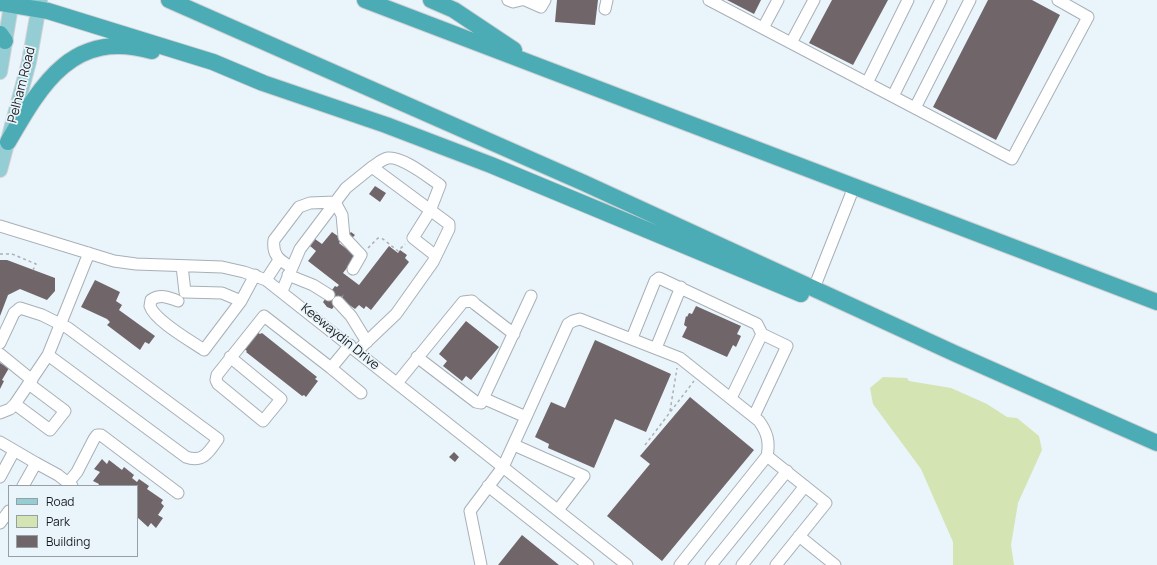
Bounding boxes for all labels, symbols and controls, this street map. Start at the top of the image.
street label: Pelham Road [5,45,39,125]
street label: Keewaydin Drive [298,301,382,373]
legend [8,485,138,557]
text: Road [46,493,74,510]
text: Park [46,513,70,530]
text: Building [46,533,90,550]

